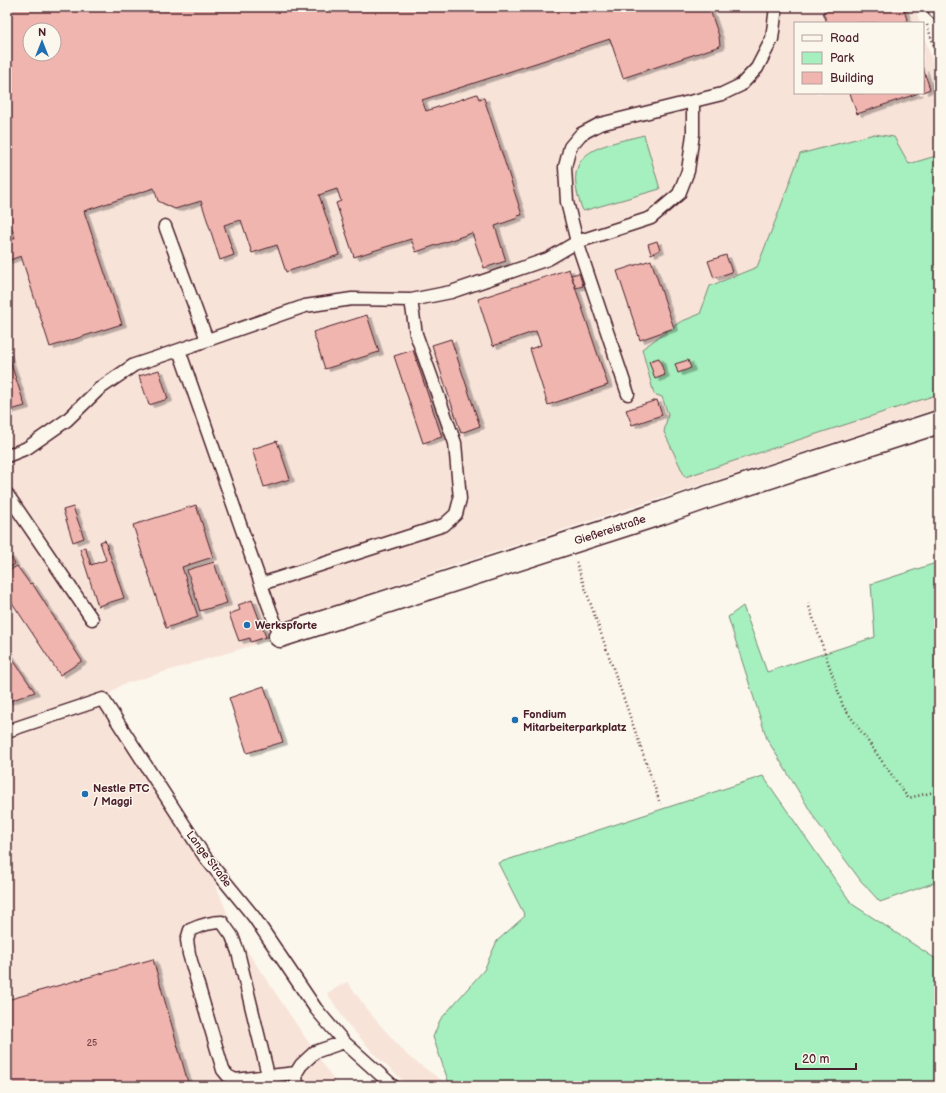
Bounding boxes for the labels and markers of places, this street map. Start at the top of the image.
place label: Werkspforte [255,619,317,632]
marker: Werkspforte [242,620,252,630]
place label: Fondium Mitarbeiterparkplatz [523,708,627,734]
marker: Fondium Mitarbeiterparkplatz [510,715,520,725]
place label: Nestle PTC / Maggi [93,782,150,808]
marker: Nestle PTC / Maggi [80,789,90,799]

